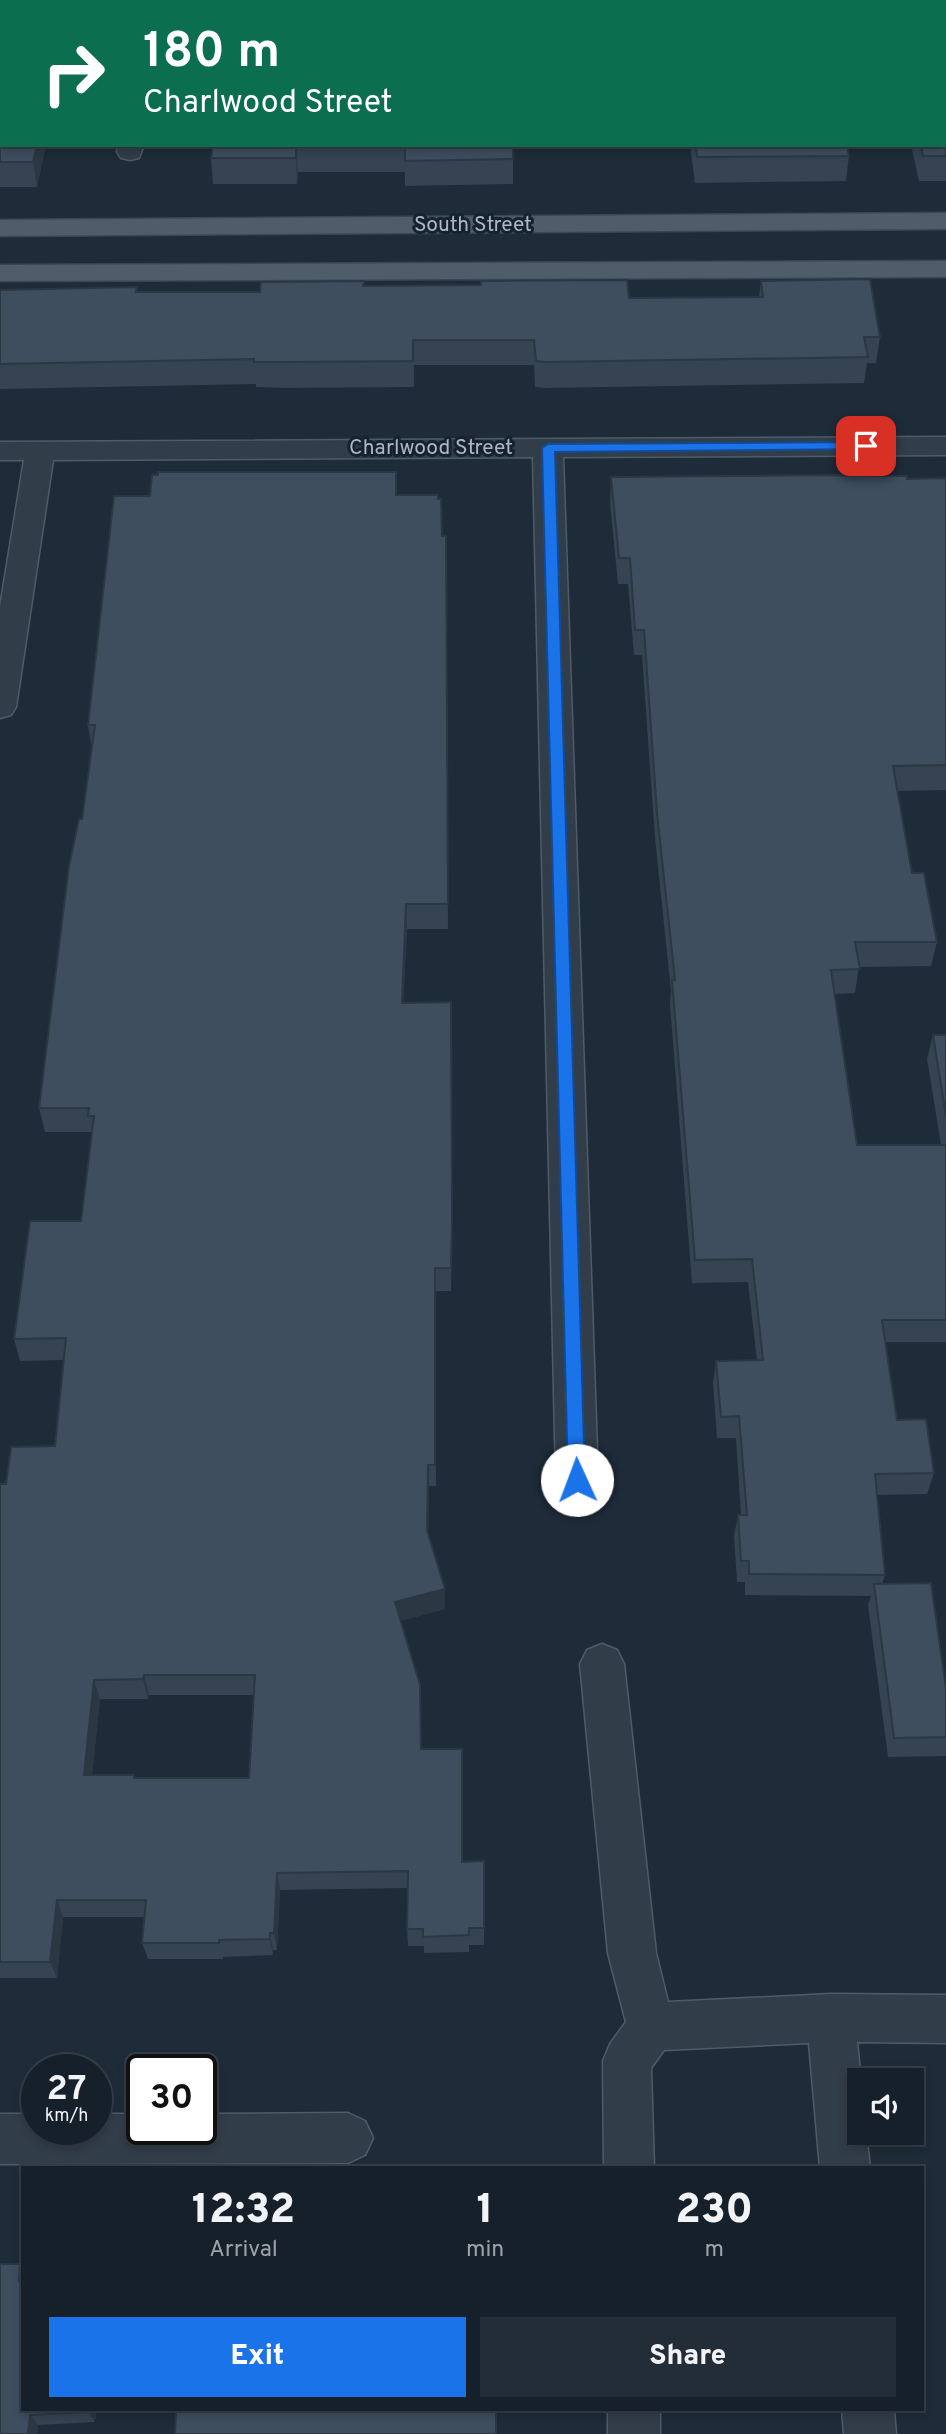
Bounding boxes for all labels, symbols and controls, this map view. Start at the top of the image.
text: 180 m [143,23,280,85]
icon: right [28,28,119,119]
text: Charlwood Street [143,84,393,124]
street label: South Street [414,212,532,239]
pin [836,416,896,476]
icon: arrive [847,427,885,465]
street label: Charlwood Street [349,435,513,462]
position arrow [540,1443,614,1517]
speed limit sign: 30 [126,2054,217,2145]
text: 27 [47,2068,86,2112]
map controls [847,2068,924,2145]
button: sound [847,2068,924,2145]
text: km/h [45,2105,88,2128]
text: 12:32 [192,2185,295,2238]
text: 1 [477,2185,494,2238]
text: 230 [675,2185,753,2238]
text: Arrival [209,2236,278,2265]
text: min [466,2236,504,2265]
text: m [704,2236,724,2265]
button: Exit [49,2317,466,2397]
button: Share [480,2317,896,2397]

